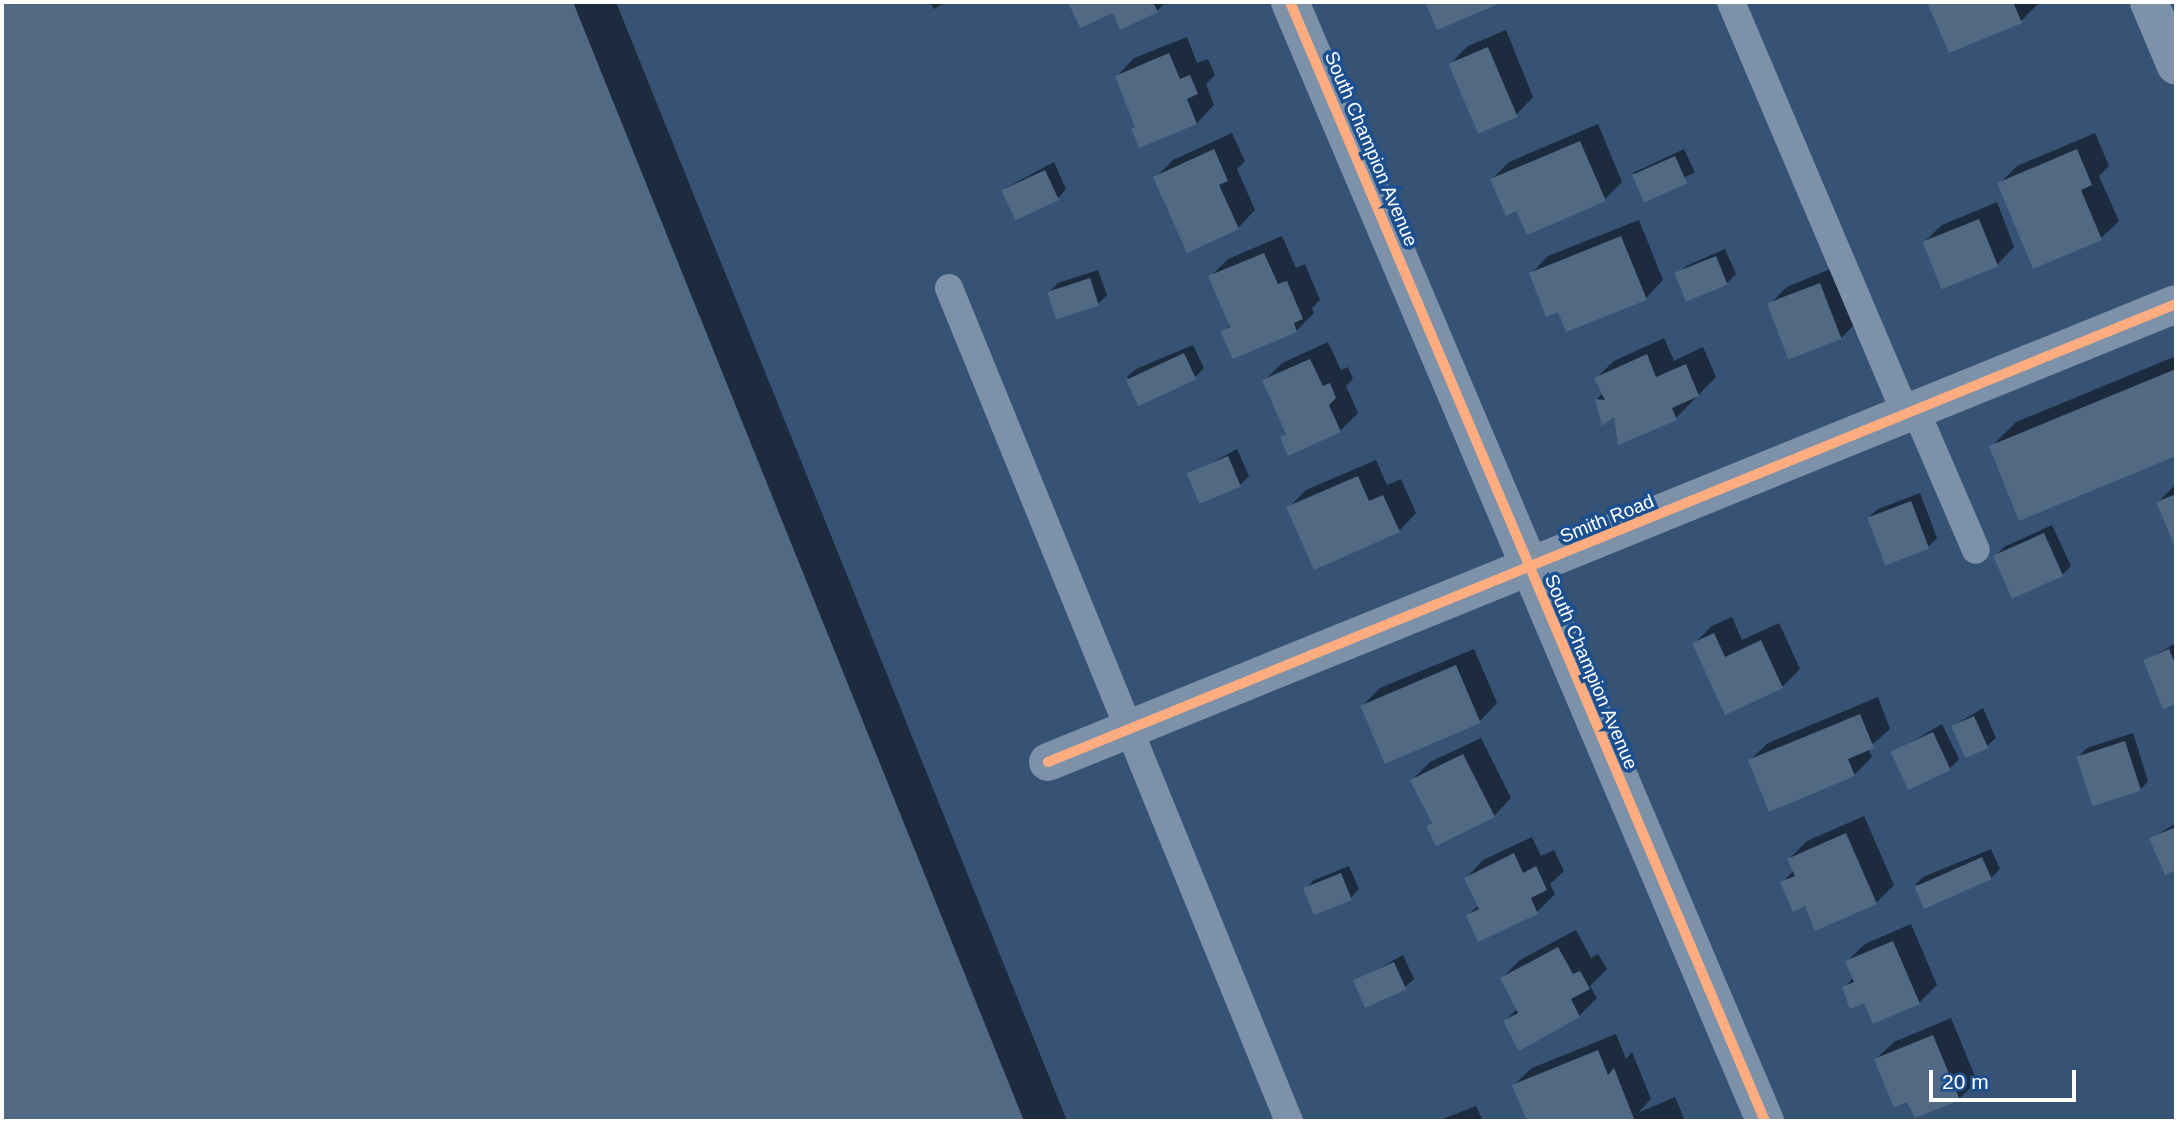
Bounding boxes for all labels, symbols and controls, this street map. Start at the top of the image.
street label: South Champion Avenue [1319,47,1423,251]
street label: Smith Road [1557,490,1657,548]
street label: South Champion Avenue [1539,570,1643,774]
scale bar [1933,1056,2080,1100]
text: 20 m [1942,1070,1989,1093]

